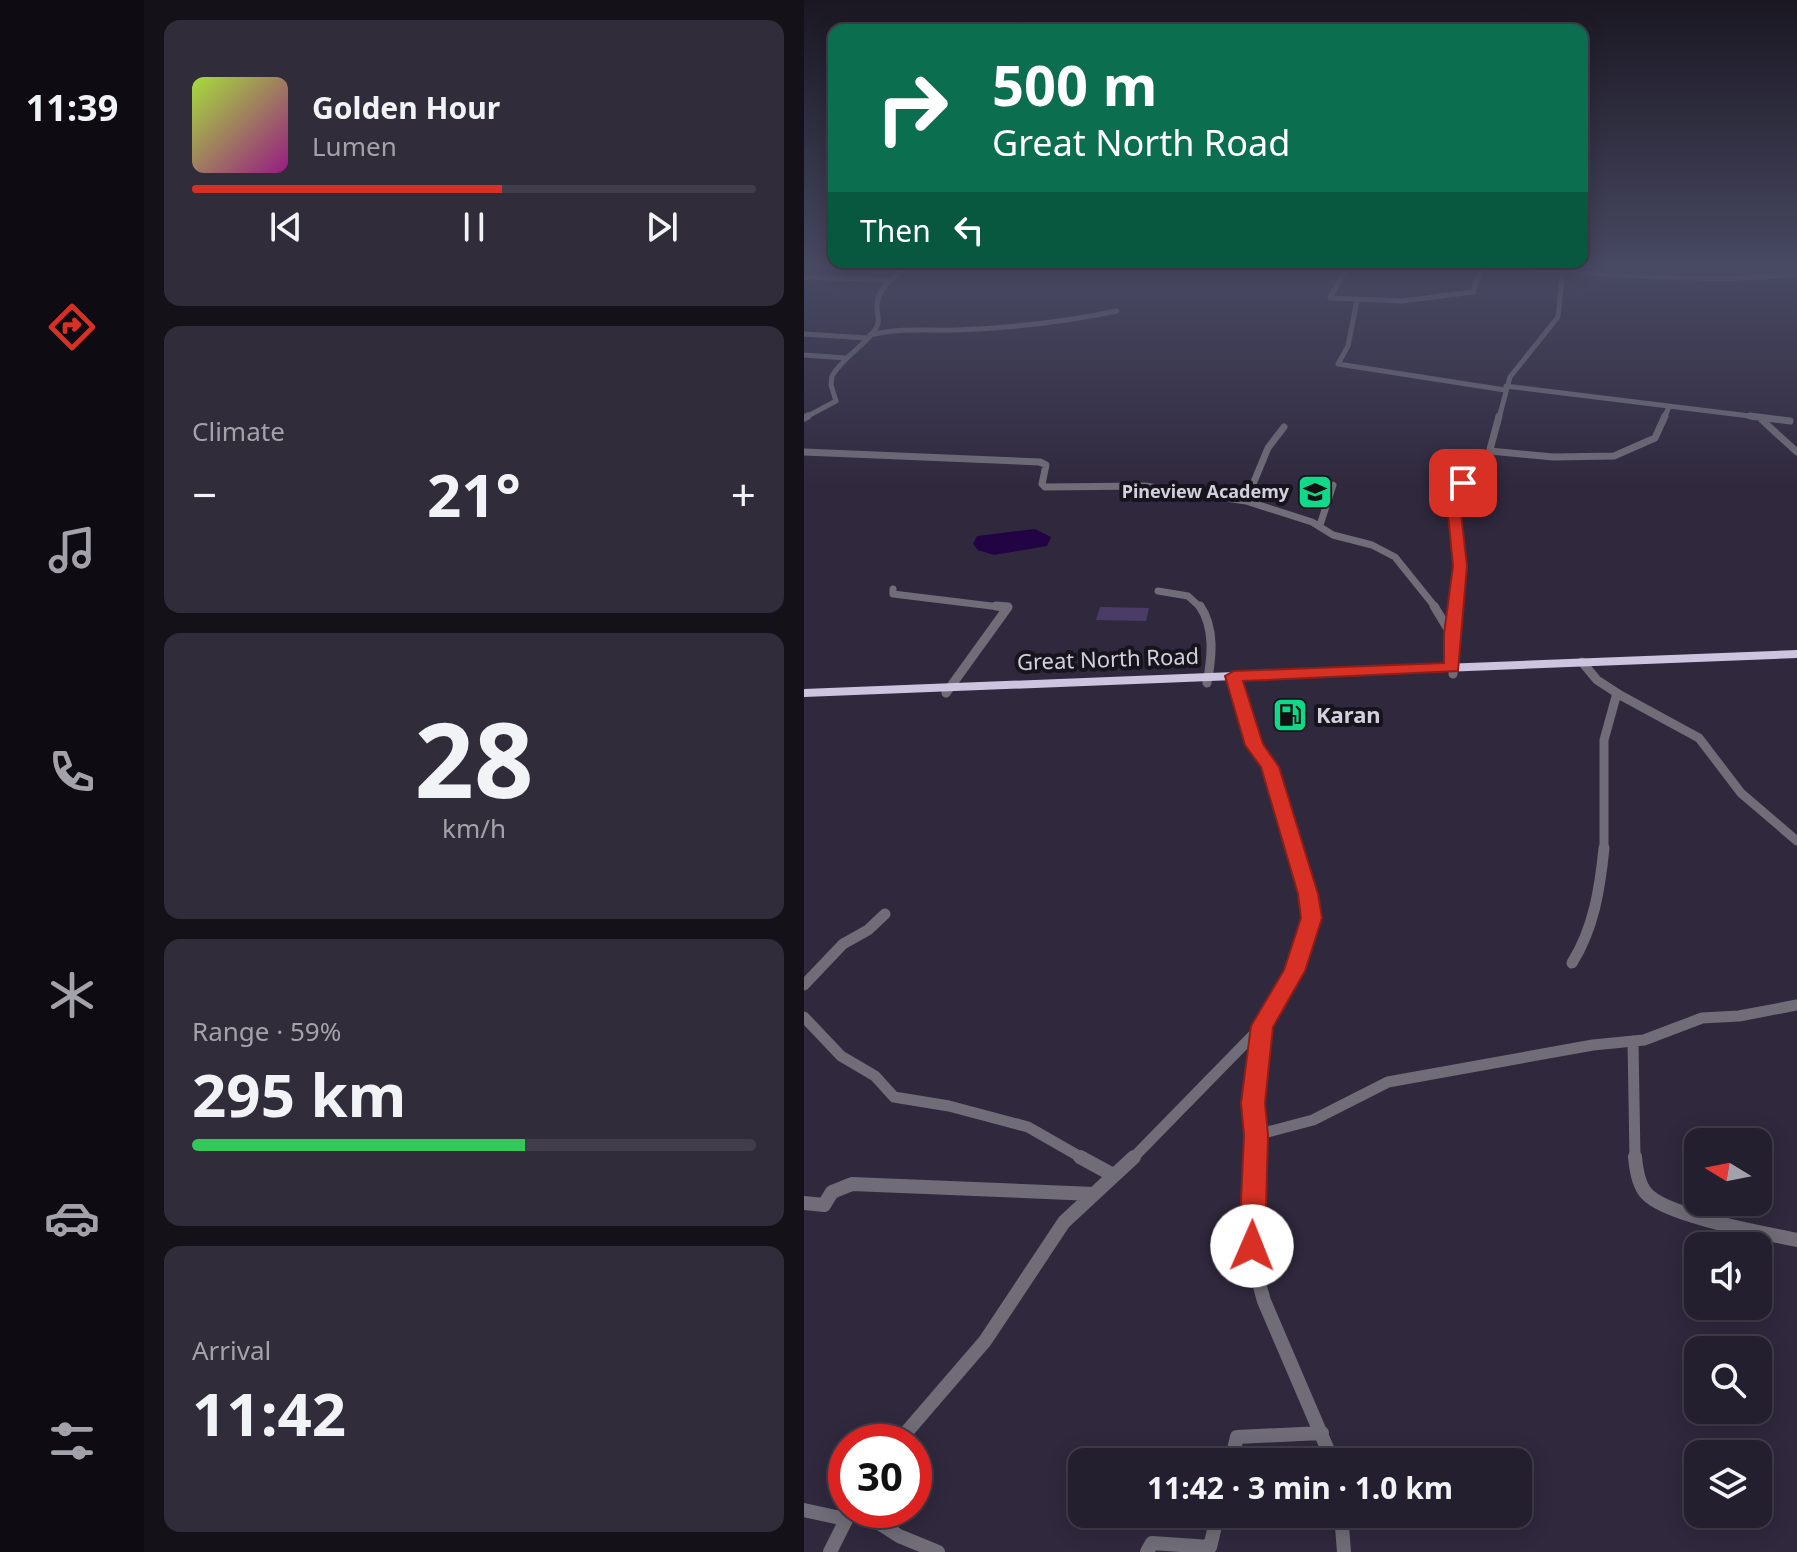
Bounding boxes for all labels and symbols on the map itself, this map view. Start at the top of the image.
pin [1429,449,1497,517]
school or university icon: Pineview Academy [1296,473,1334,511]
place label: Pineview Academy [1122,479,1290,503]
street label: Great North Road [1016,640,1200,676]
fuel station icon: Karan [1271,696,1309,734]
place label: Karan [1316,699,1381,729]
north arrow [1684,1128,1772,1216]
position arrow [1210,1204,1294,1288]
speed limit sign: 30 [828,1424,932,1528]

